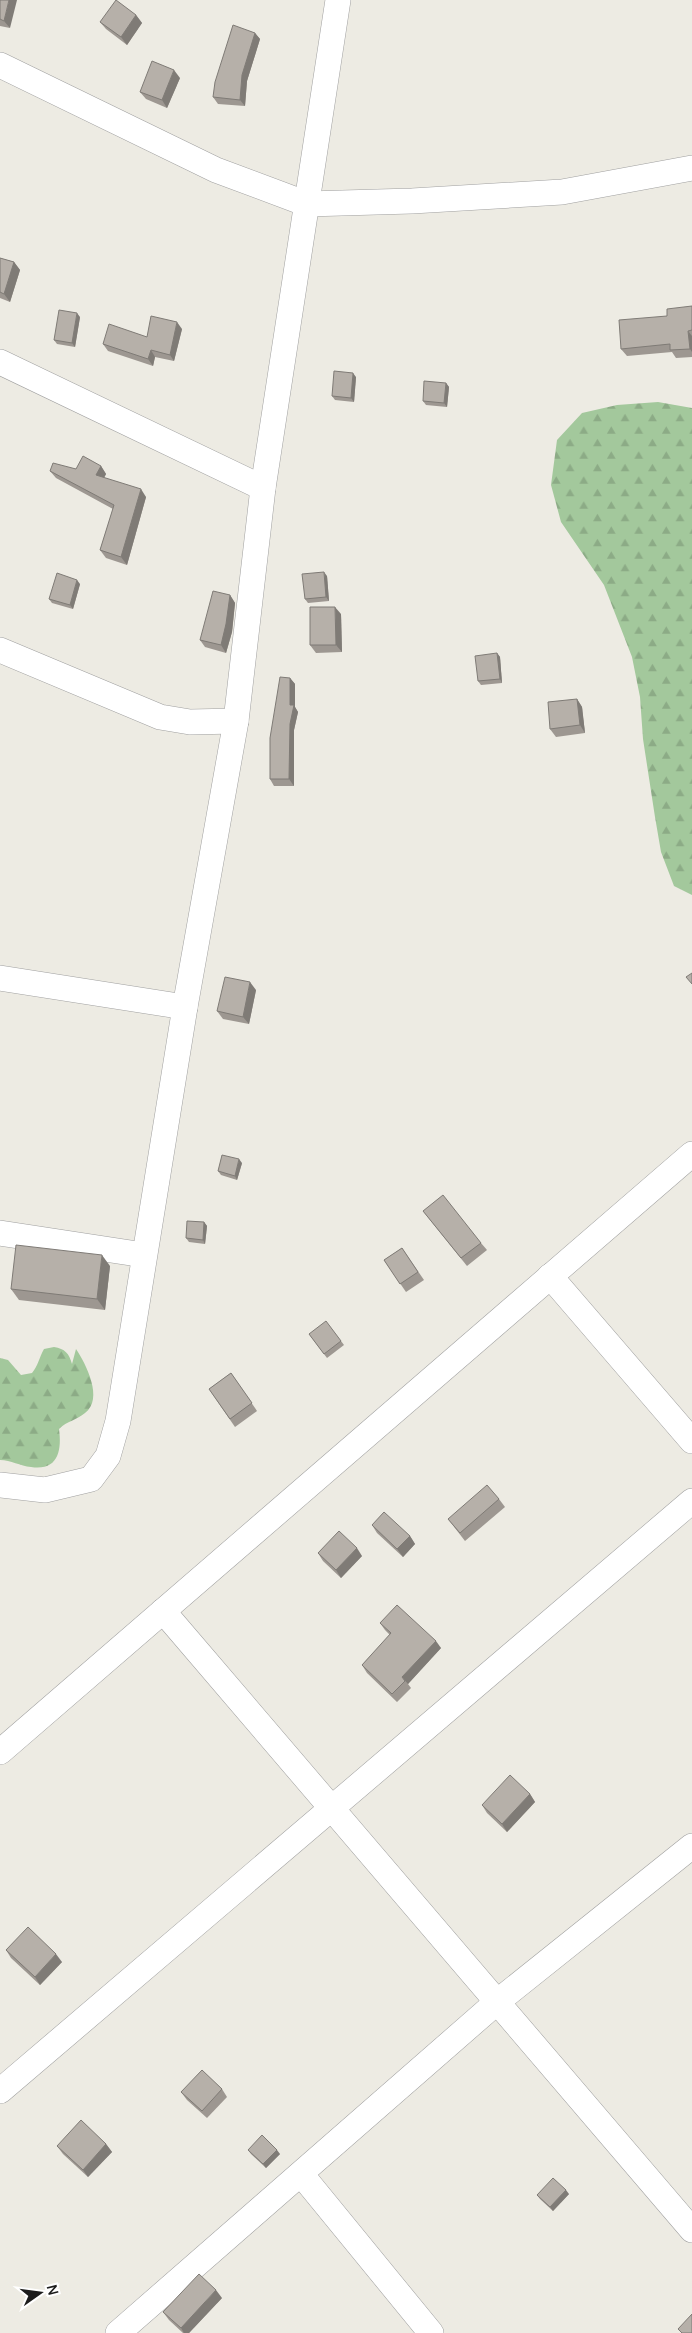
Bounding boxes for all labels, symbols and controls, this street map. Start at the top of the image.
north arrow [15,2268,65,2318]
text: N [43,2283,64,2297]

